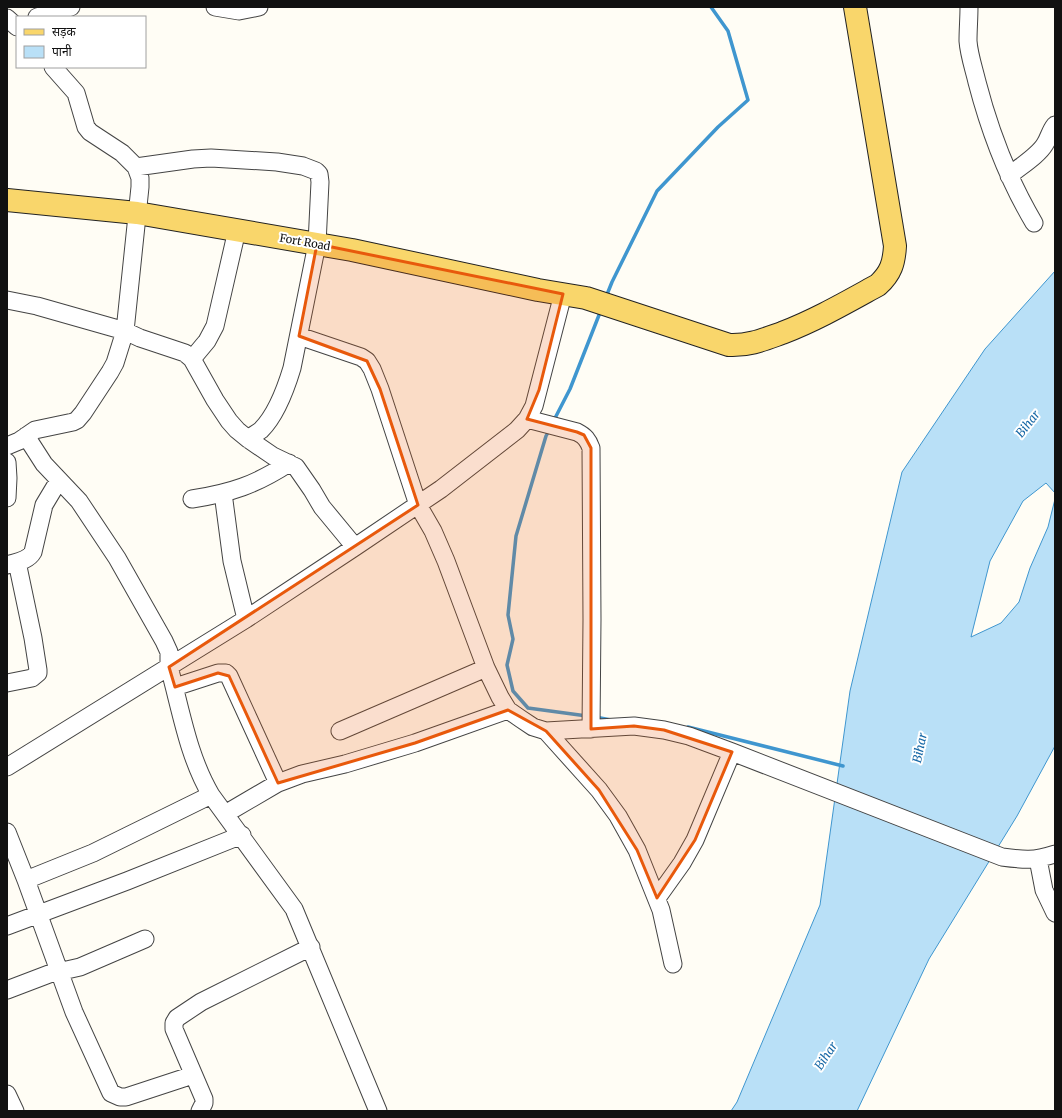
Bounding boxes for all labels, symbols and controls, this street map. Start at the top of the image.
legend [16,16,146,68]
text: सड़क [52,24,77,39]
text: पानी [52,44,73,59]
street label: Fort Road [279,231,332,253]
water label: Bihar [1012,406,1044,440]
water label: Bihar [909,730,930,764]
water label: Bihar [811,1038,841,1072]

